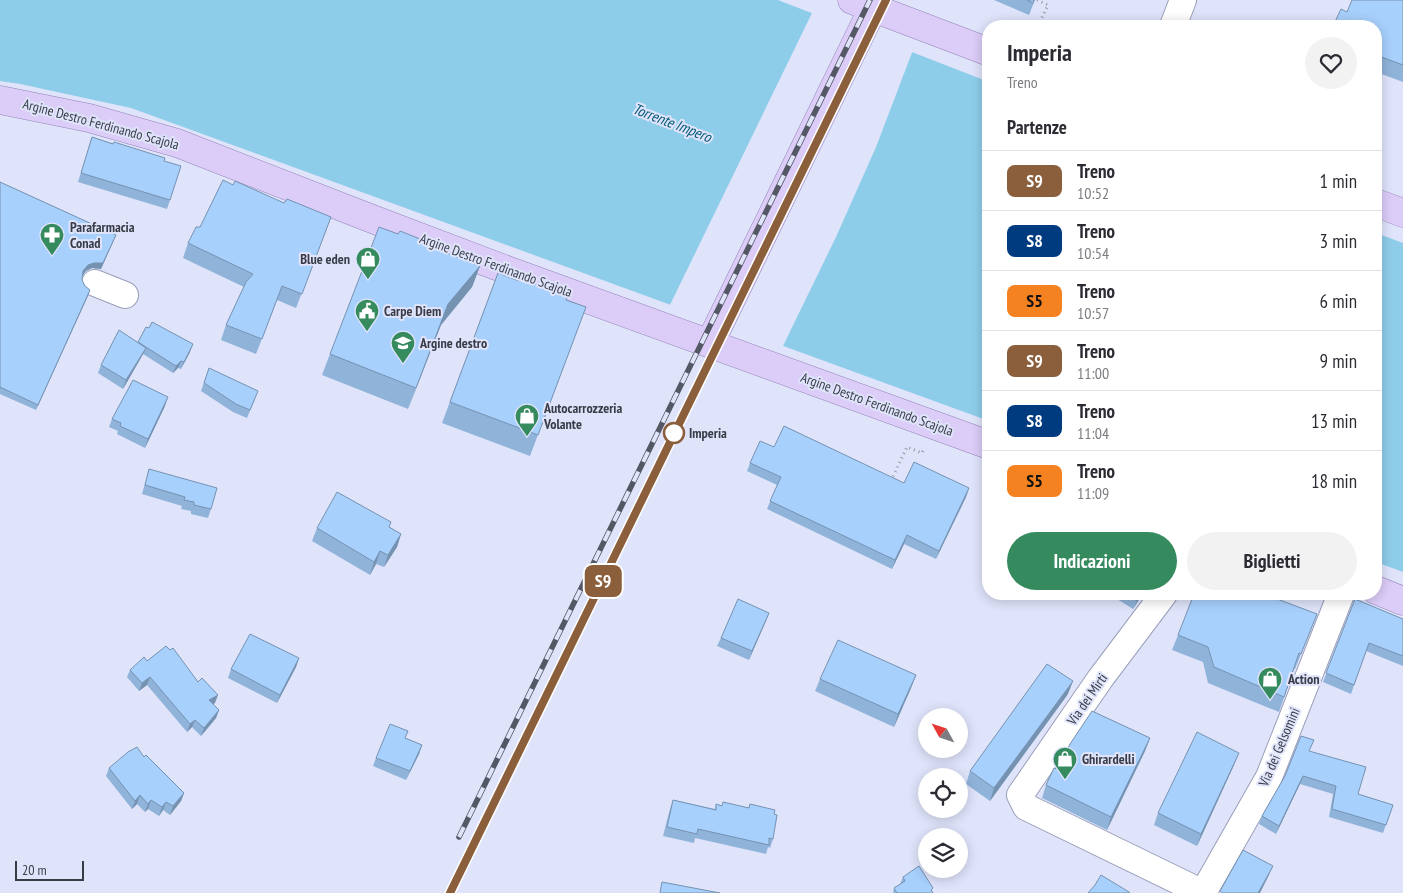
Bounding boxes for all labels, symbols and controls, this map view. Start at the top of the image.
text: Imperia [1007,37,1072,68]
button: heart [1305,37,1357,89]
text: Treno [1007,72,1038,92]
street label: Argine Destro Ferdinando Scajola [21,94,181,154]
water label: Torrente Impero [630,99,716,147]
text: Partenze [1007,115,1067,139]
text: Treno [1077,159,1115,183]
text: S9 [1026,169,1043,192]
text: 1 min [1320,169,1357,193]
text: 10:52 [1077,183,1109,203]
place label: Parafarmacia Conad [70,218,135,252]
text: Treno [1077,219,1115,243]
pharmacy icon: Parafarmacia Conad [39,222,65,256]
street label: Argine Destro Ferdinando Scajola [417,229,575,301]
text: S8 [1026,229,1043,252]
text: 3 min [1320,229,1357,253]
text: 10:54 [1077,243,1109,263]
shop icon: Blue eden [355,246,381,280]
place label: Blue eden [300,250,350,268]
text: Treno [1077,279,1115,303]
text: S5 [1026,289,1043,312]
text: 6 min [1320,289,1357,313]
public building icon: Carpe Diem [354,298,380,332]
place label: Carpe Diem [384,302,441,320]
text: 10:57 [1077,303,1109,323]
school or university icon: Argine destro [390,330,416,364]
place label: Argine destro [419,334,487,352]
text: Treno [1077,339,1115,363]
text: S9 [1026,349,1043,372]
text: 9 min [1320,349,1357,373]
text: 11:00 [1077,363,1109,383]
street label: Argine Destro Ferdinando Scajola [798,368,956,440]
place label: Autocarrozzeria Volante [543,399,622,433]
text: Treno [1077,399,1115,423]
shop icon: Autocarrozzeria Volante [514,403,540,437]
text: S8 [1026,409,1043,432]
text: 13 min [1311,409,1357,433]
marker: Imperia [663,422,685,444]
text: 11:04 [1077,423,1109,443]
place label: Imperia [689,424,727,442]
text: Treno [1077,459,1115,483]
text: S5 [1026,469,1043,492]
text: 18 min [1311,469,1357,493]
text: 11:09 [1077,483,1109,503]
button: Indicazioni [1007,532,1177,590]
button: Biglietti [1187,532,1357,590]
line badge: S9 [580,565,626,597]
text: S9 [595,569,611,592]
shop icon: Action [1257,666,1283,700]
street label: Via dei Mirti [1062,670,1111,729]
place label: Action [1287,670,1319,688]
street label: Via dei Gelsomini [1254,705,1304,790]
north arrow [918,708,968,758]
map controls [918,708,968,878]
shop icon: Ghirardelli [1052,746,1078,780]
place label: Ghirardelli [1082,750,1135,768]
button: locate [918,768,968,818]
button: layers [918,828,968,878]
scale bar [15,858,84,881]
text: 20 m [22,861,47,879]

